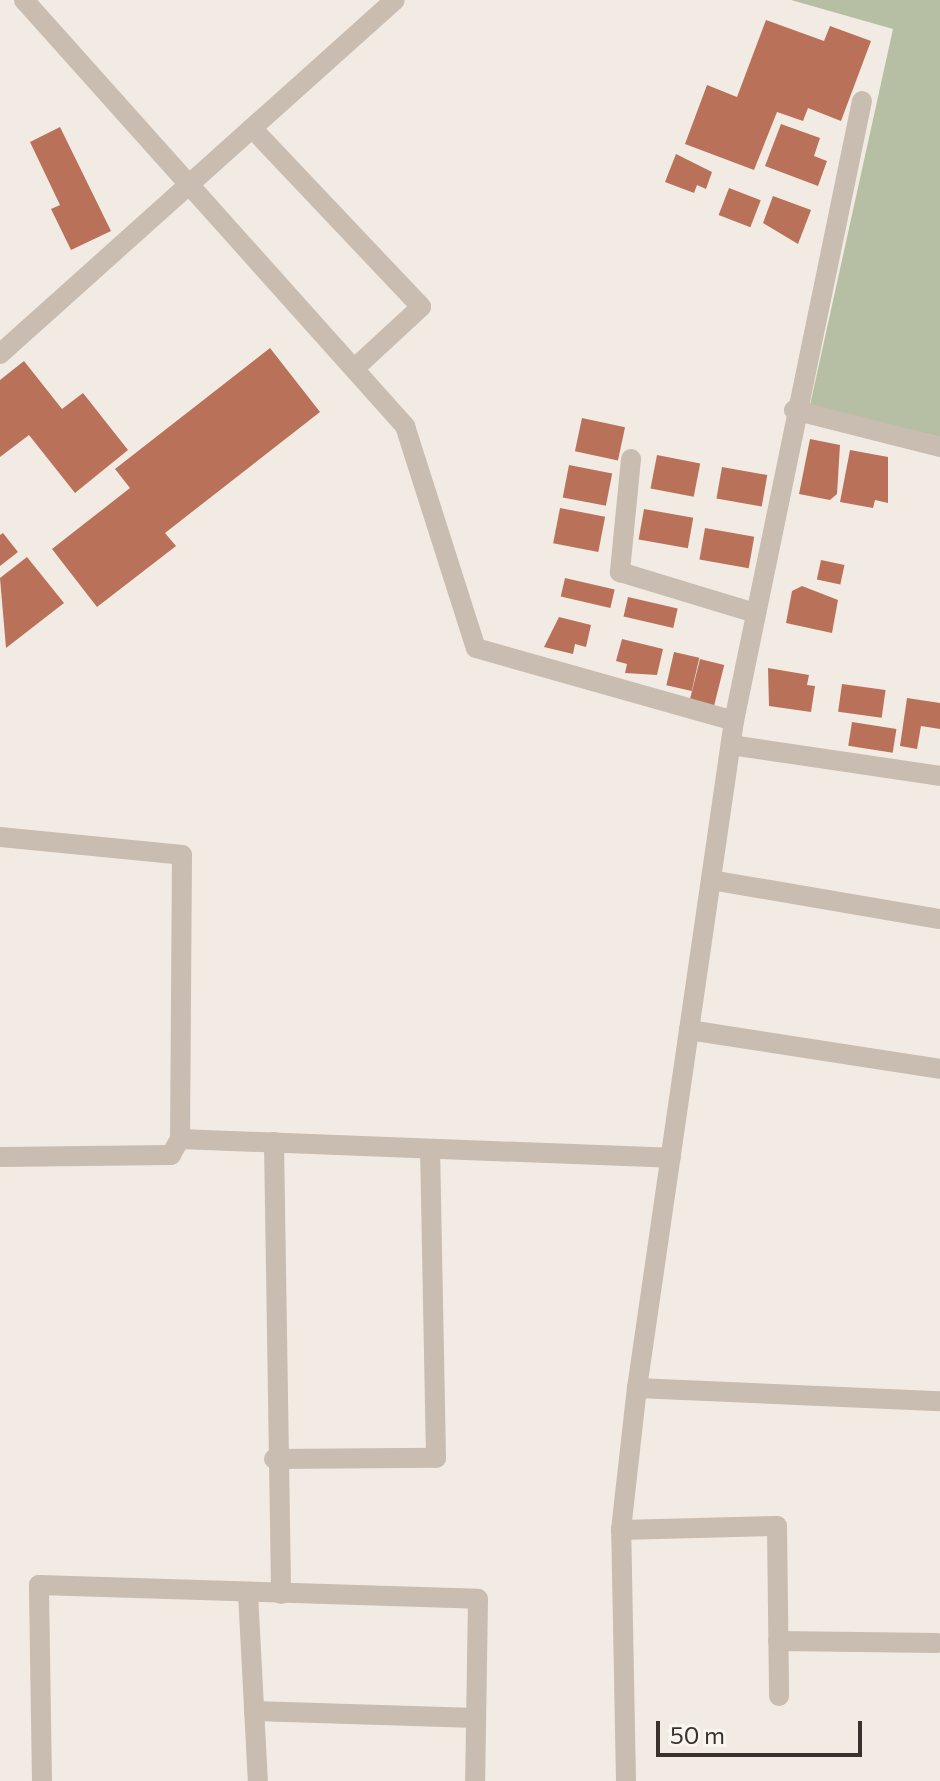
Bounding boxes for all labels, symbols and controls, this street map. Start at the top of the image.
scale bar [660,1705,866,1755]
text: 50 m [670,1720,725,1749]

